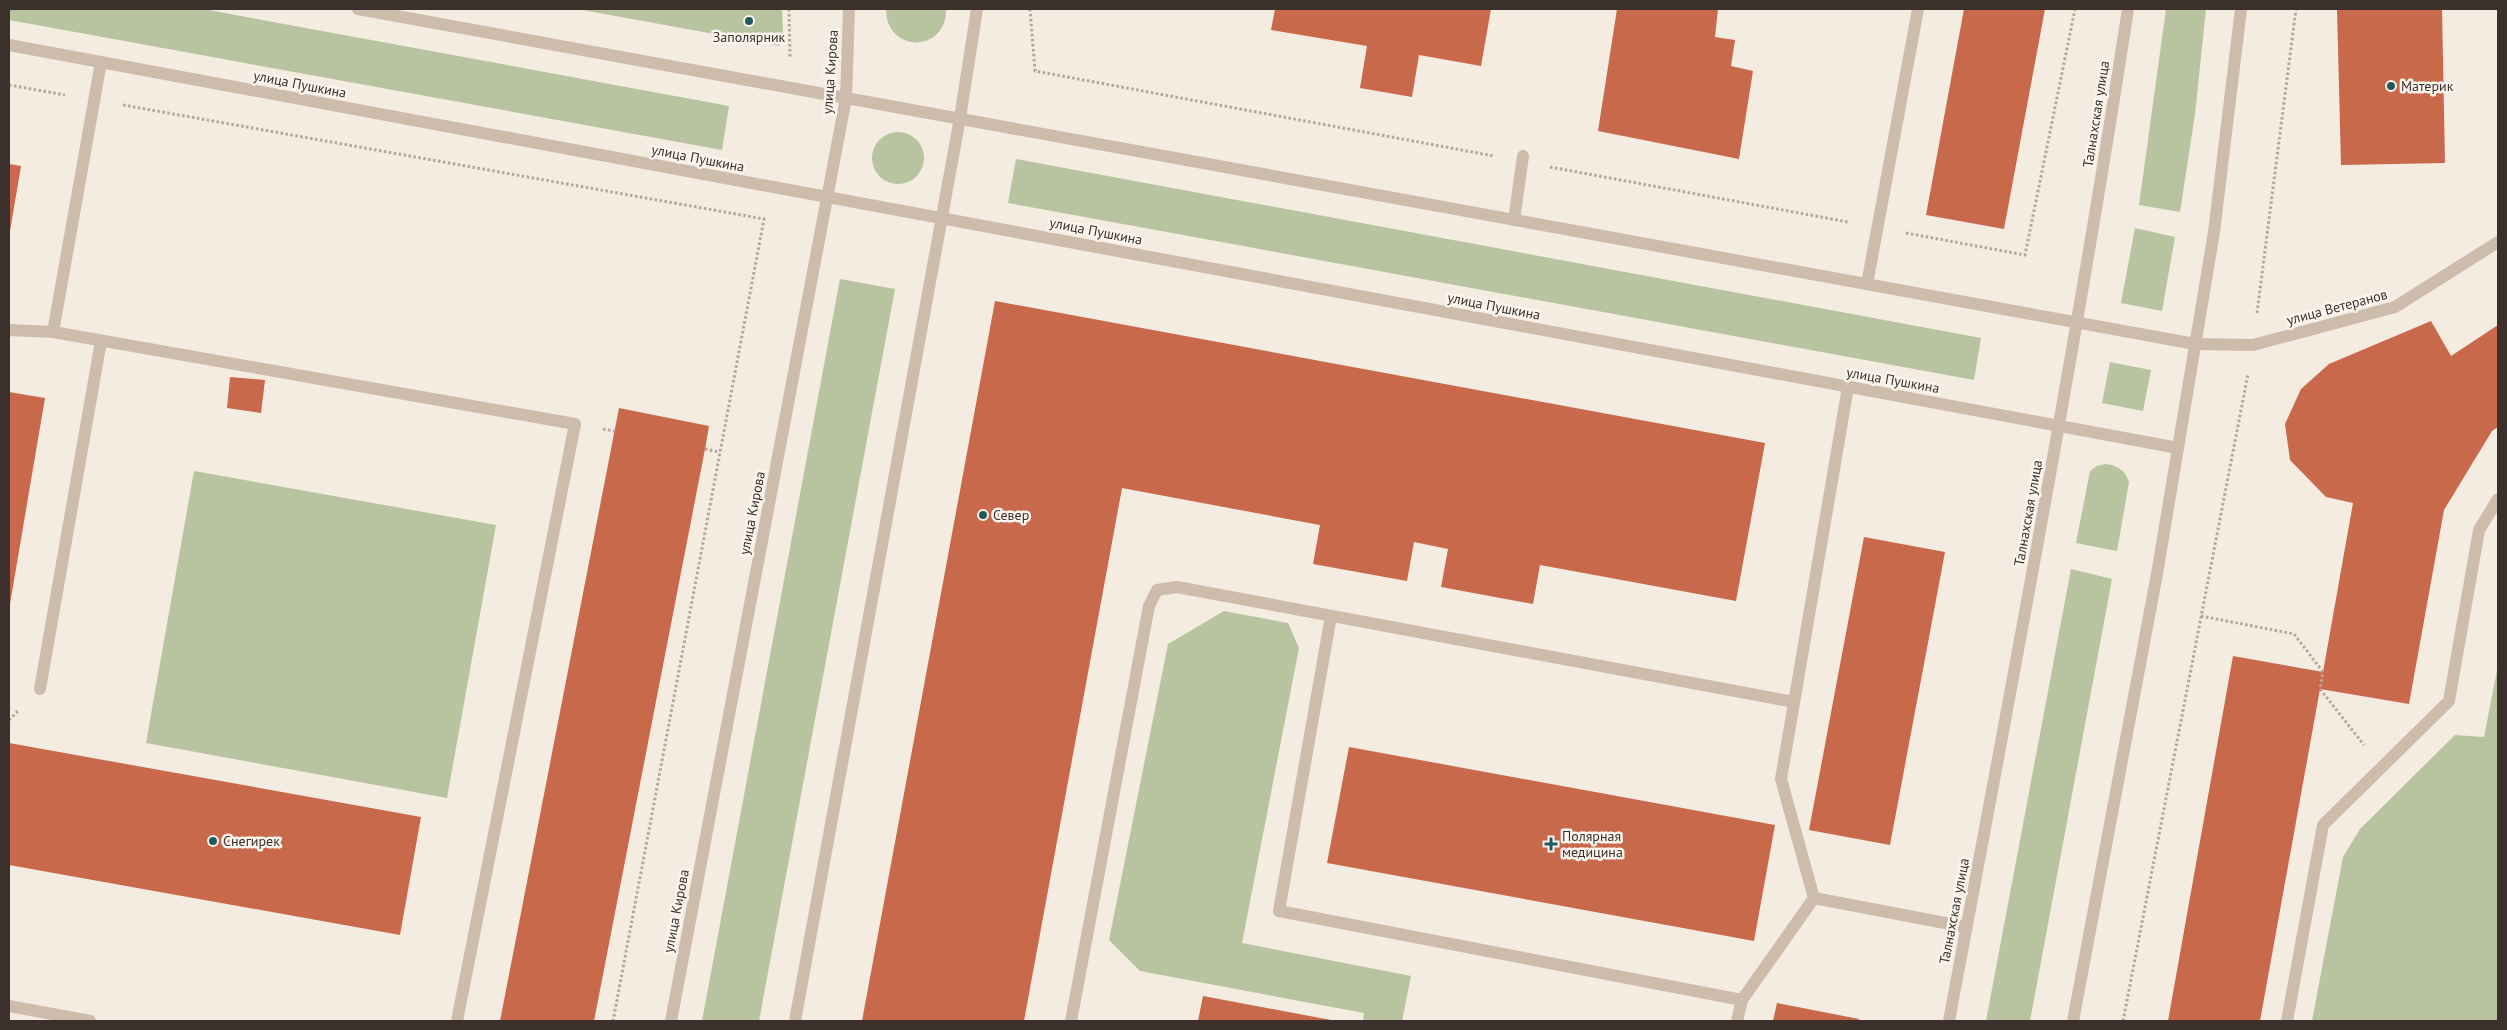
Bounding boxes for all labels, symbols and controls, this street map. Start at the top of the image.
marker: Заполярник [743,15,755,27]
place label: Заполярник [713,28,786,46]
street label: улица Кирова [818,29,842,115]
street label: Талнахская улица [2079,59,2113,169]
street label: улица Пушкина [252,66,348,102]
place label: Материк [2401,77,2454,95]
marker: Материк [2385,80,2397,92]
street label: улица Пушкина [650,140,746,176]
street label: улица Пушкина [1048,213,1144,249]
street label: улица Ветеранов [2285,285,2389,329]
street label: улица Пушкина [1446,288,1542,324]
street label: улица Пушкина [1845,363,1941,397]
street label: Талнахская улица [2010,458,2046,568]
street label: улица Кирова [735,470,769,556]
place label: Север [993,506,1029,524]
marker: Север [977,509,989,521]
place label: Полярная медицина [1562,827,1623,861]
place label: Снегирек [223,832,280,850]
marker: Снегирек [207,835,219,847]
marker: Полярная медицина [1544,837,1558,851]
street label: Талнахская улица [1935,856,1973,966]
street label: улица Кирова [659,868,693,954]

